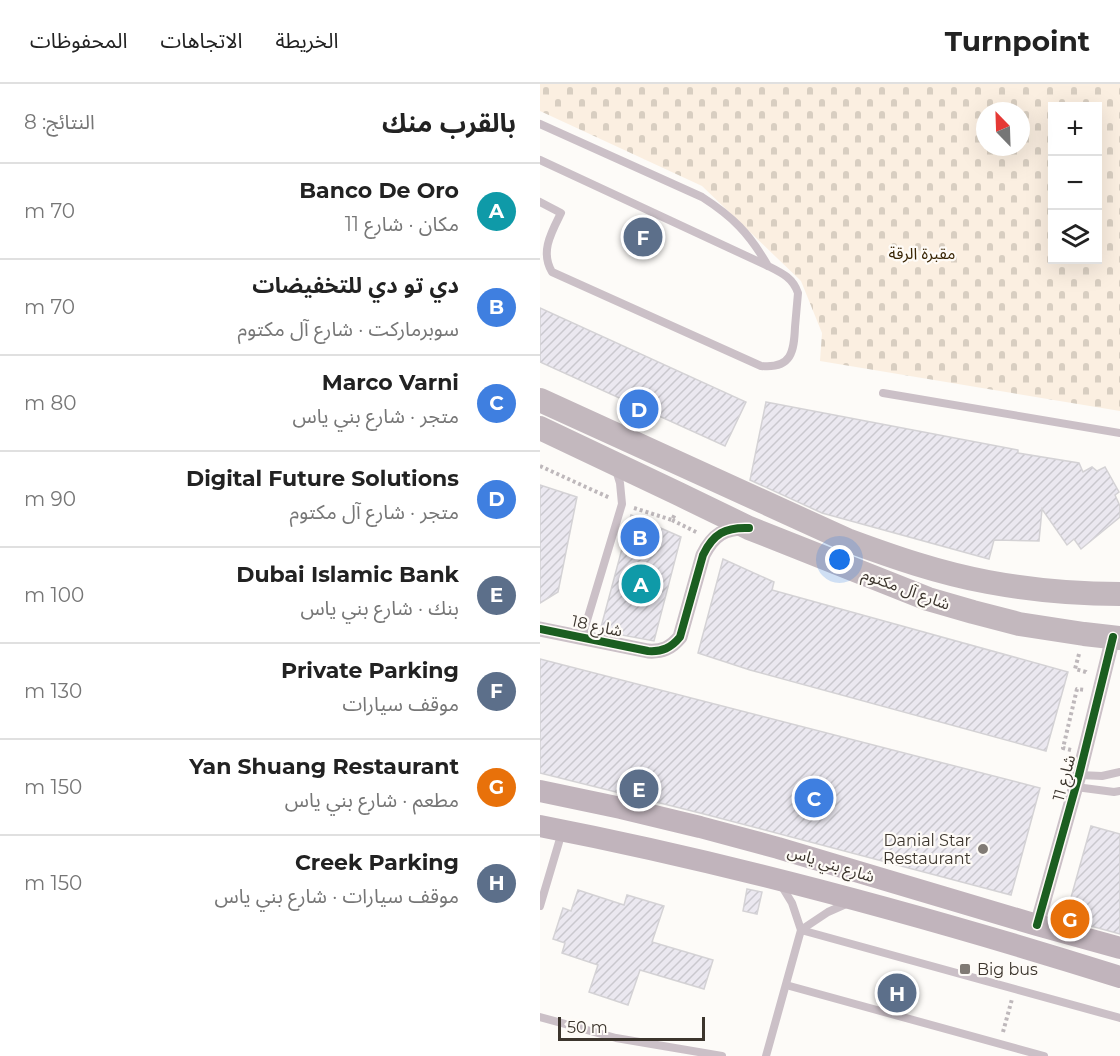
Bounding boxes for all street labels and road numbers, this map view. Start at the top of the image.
street label: شارع آل مكتوم [858,564,953,617]
street label: شارع 18 [569,611,624,644]
street label: شارع 11 [1049,753,1082,804]
street label: شارع بني ياس [784,842,877,889]

